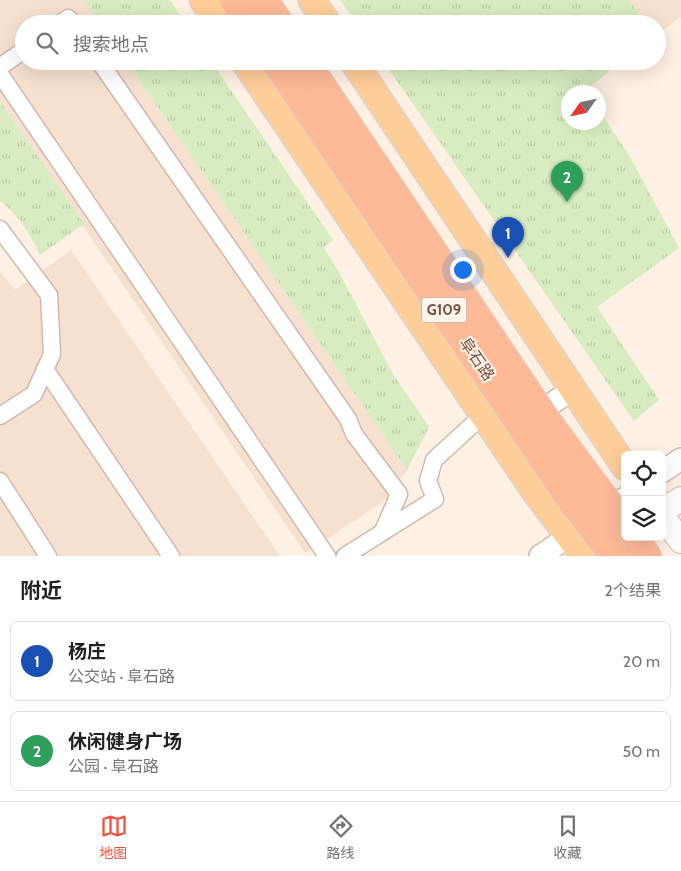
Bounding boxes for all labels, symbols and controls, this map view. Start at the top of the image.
search box [15,15,666,70]
icon: search [33,29,61,57]
text: 搜索地点 [73,33,149,56]
north arrow [561,85,606,130]
pin: 2 [551,161,583,202]
pin: 1 [492,217,524,258]
your location [450,257,476,283]
road number: G109 [422,298,466,322]
street label: 阜石路 [456,334,498,384]
map controls [621,451,666,541]
button: locate [621,451,666,496]
button: layers [621,496,666,541]
text: 附近 [20,578,62,603]
text: 2个结果 [605,581,661,600]
text: 杨庄 [68,640,106,663]
text: 1 [34,652,40,671]
text: 20 m [623,652,660,671]
text: 公交站 · 阜石路 [68,667,175,686]
text: 休闲健身广场 [68,730,182,753]
text: 2 [33,742,41,761]
text: 50 m [623,742,660,761]
text: 公园 · 阜石路 [68,757,159,776]
tab: 地图 [100,812,128,862]
tab: 路线 [327,812,355,862]
tab: 收藏 [554,812,582,862]

